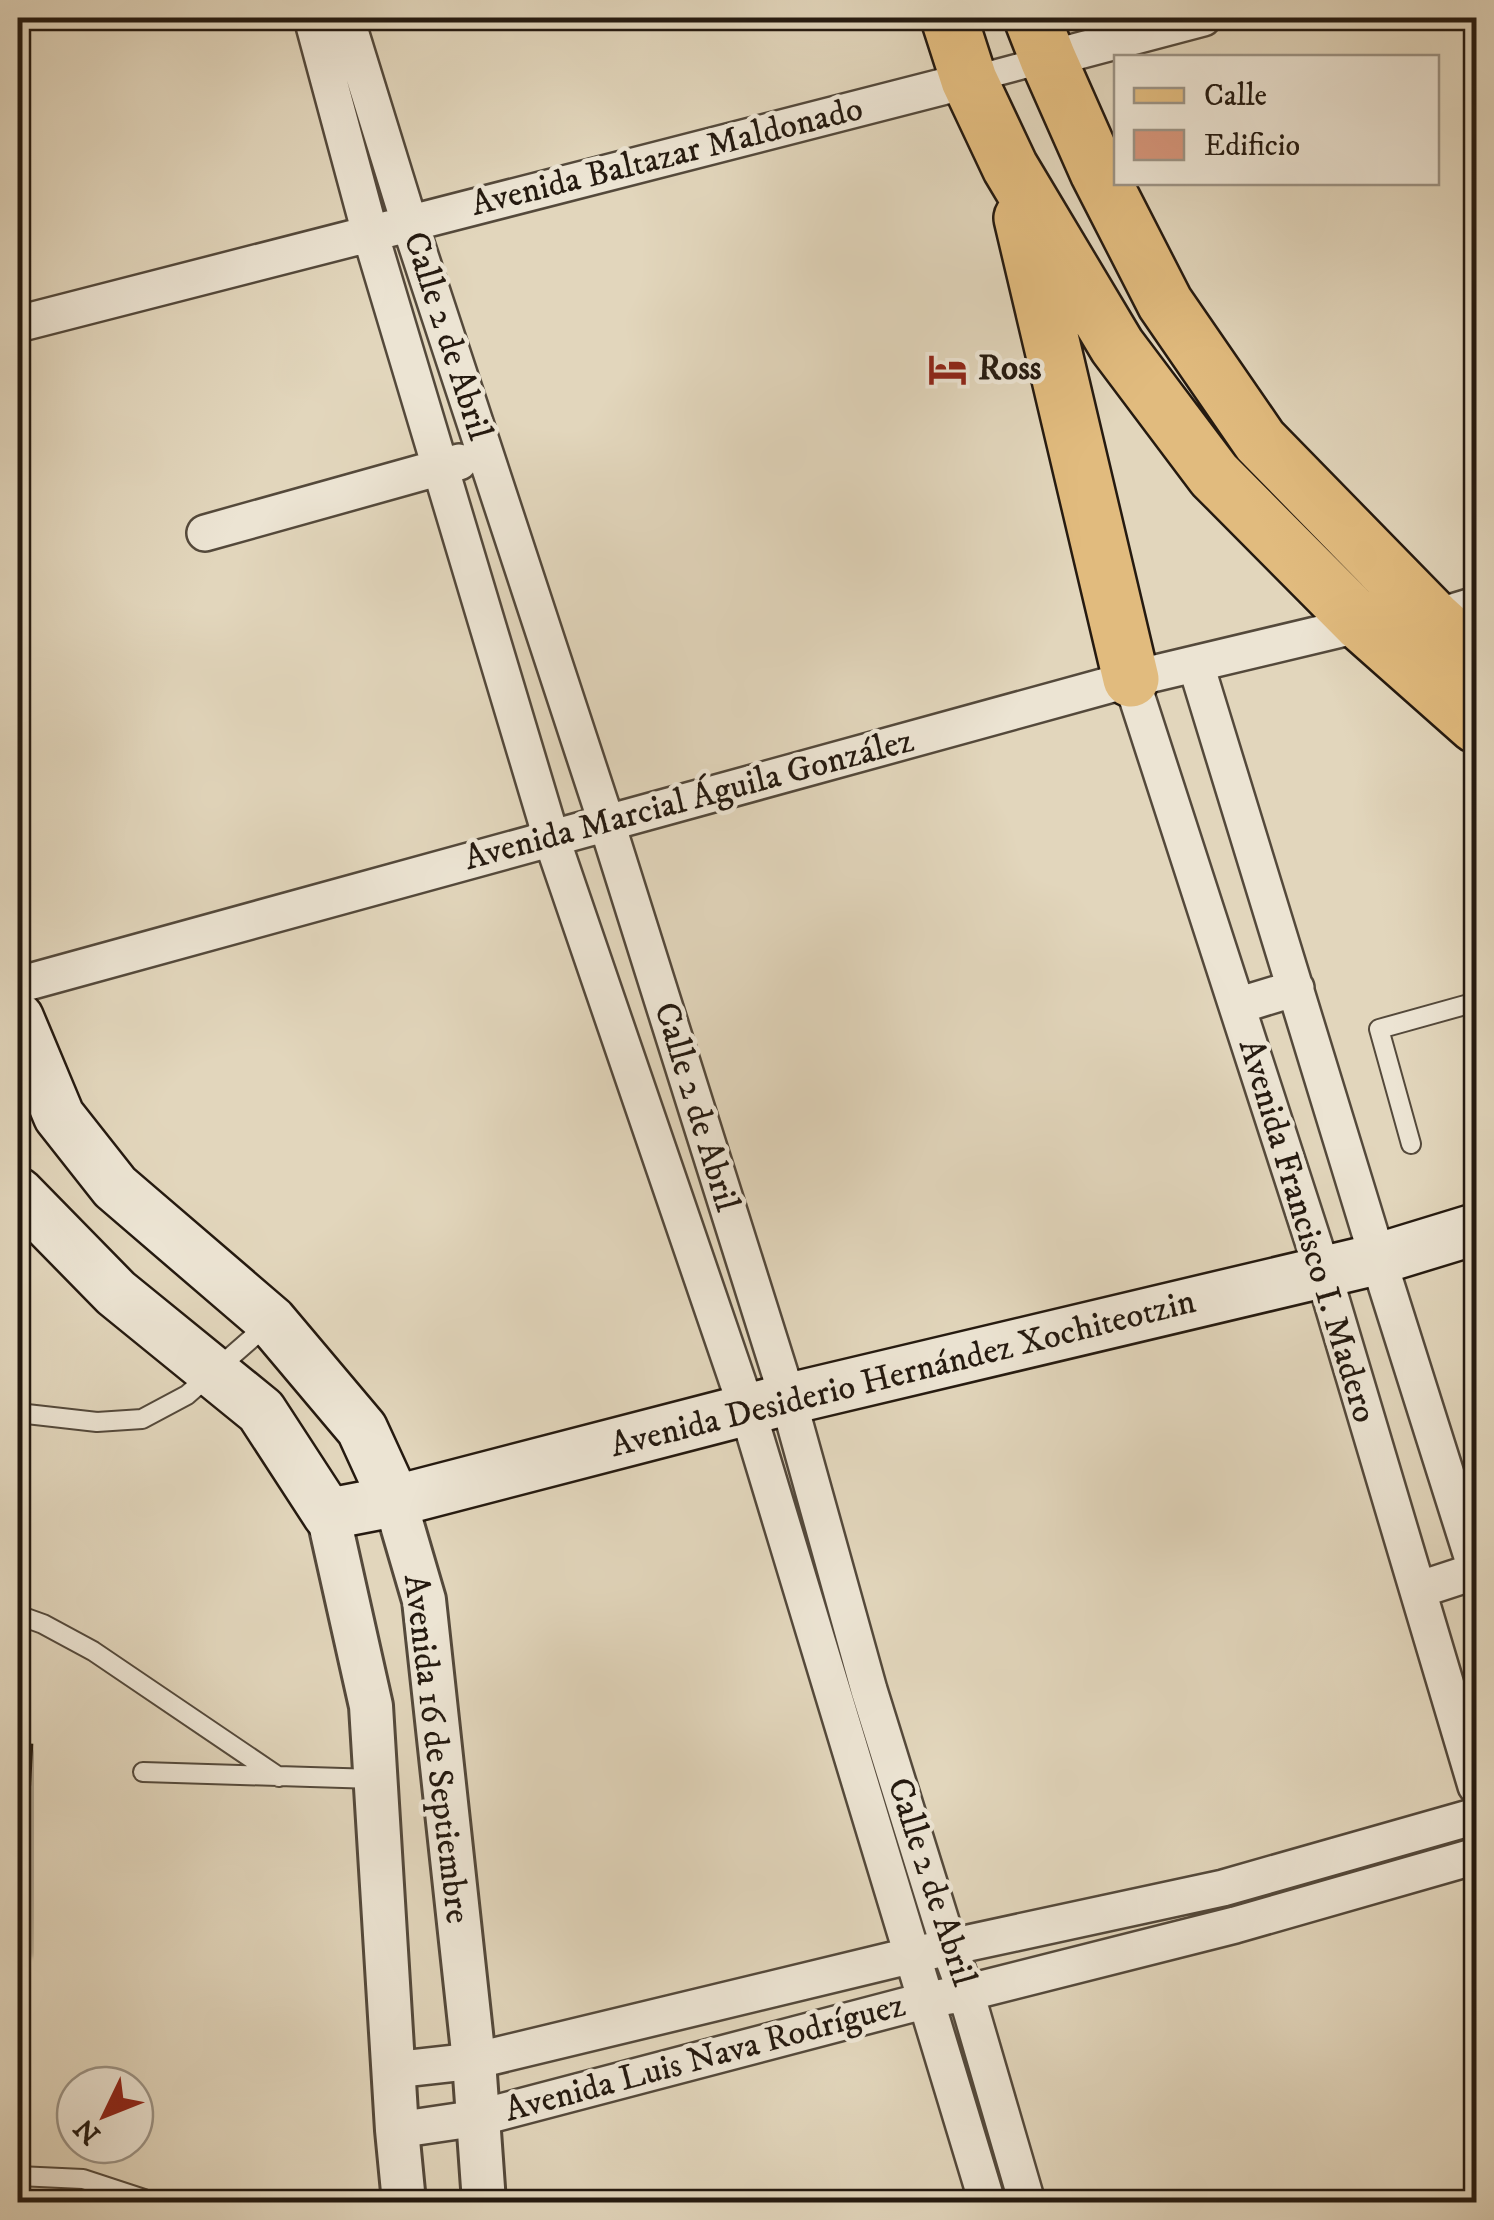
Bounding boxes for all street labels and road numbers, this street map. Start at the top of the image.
street label: Avenida Baltazar Maldonado [467,87,867,227]
street label: Calle 2 de Abril [393,226,501,446]
street label: Avenida Marcial Águila González [459,718,918,881]
street label: Calle 2 de Abril [643,997,749,1217]
street label: Avenida Francisco I. Madero [1228,1034,1386,1428]
street label: Avenida Desiderio Hernández Xochiteotzin [606,1280,1200,1468]
street label: Avenida 16 de Septiembre [393,1572,479,1926]
street label: Calle 2 de Abril [877,1772,985,1992]
street label: Avenida Luis Nava Rodríguez [500,1983,910,2133]

